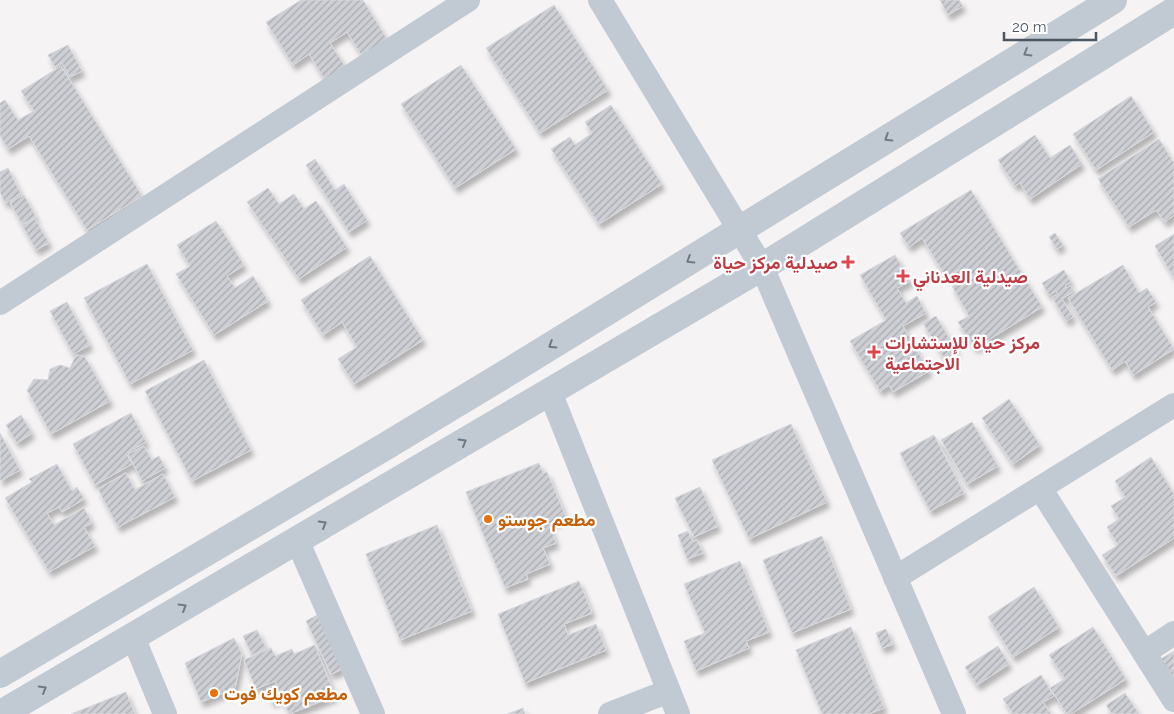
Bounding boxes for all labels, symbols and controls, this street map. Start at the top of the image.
scale bar [1004,10,1096,42]
text: 20 m [1012,18,1047,36]
one-way arrow [1023,46,1032,56]
one-way arrow [885,132,894,141]
place label: صيدلية مركز حياة [713,252,838,274]
one-way arrow [687,253,696,263]
marker: صيدلية مركز حياة [842,256,854,268]
place label: صيدلية العدناني [913,266,1028,292]
marker: صيدلية العدناني [897,270,909,282]
place label: مركز حياة للإستشارات الاجتماعية [885,332,1040,375]
one-way arrow [548,339,557,349]
marker: مركز حياة للإستشارات الاجتماعية [867,345,881,359]
one-way arrow [458,439,467,449]
place label: مطعم جوستو [498,509,596,532]
marker: مطعم جوستو [482,513,494,525]
one-way arrow [317,521,326,531]
one-way arrow [178,604,187,614]
place label: مطعم كويك فوت [224,683,348,706]
one-way arrow [38,686,47,696]
marker: مطعم كويك فوت [208,687,220,699]

